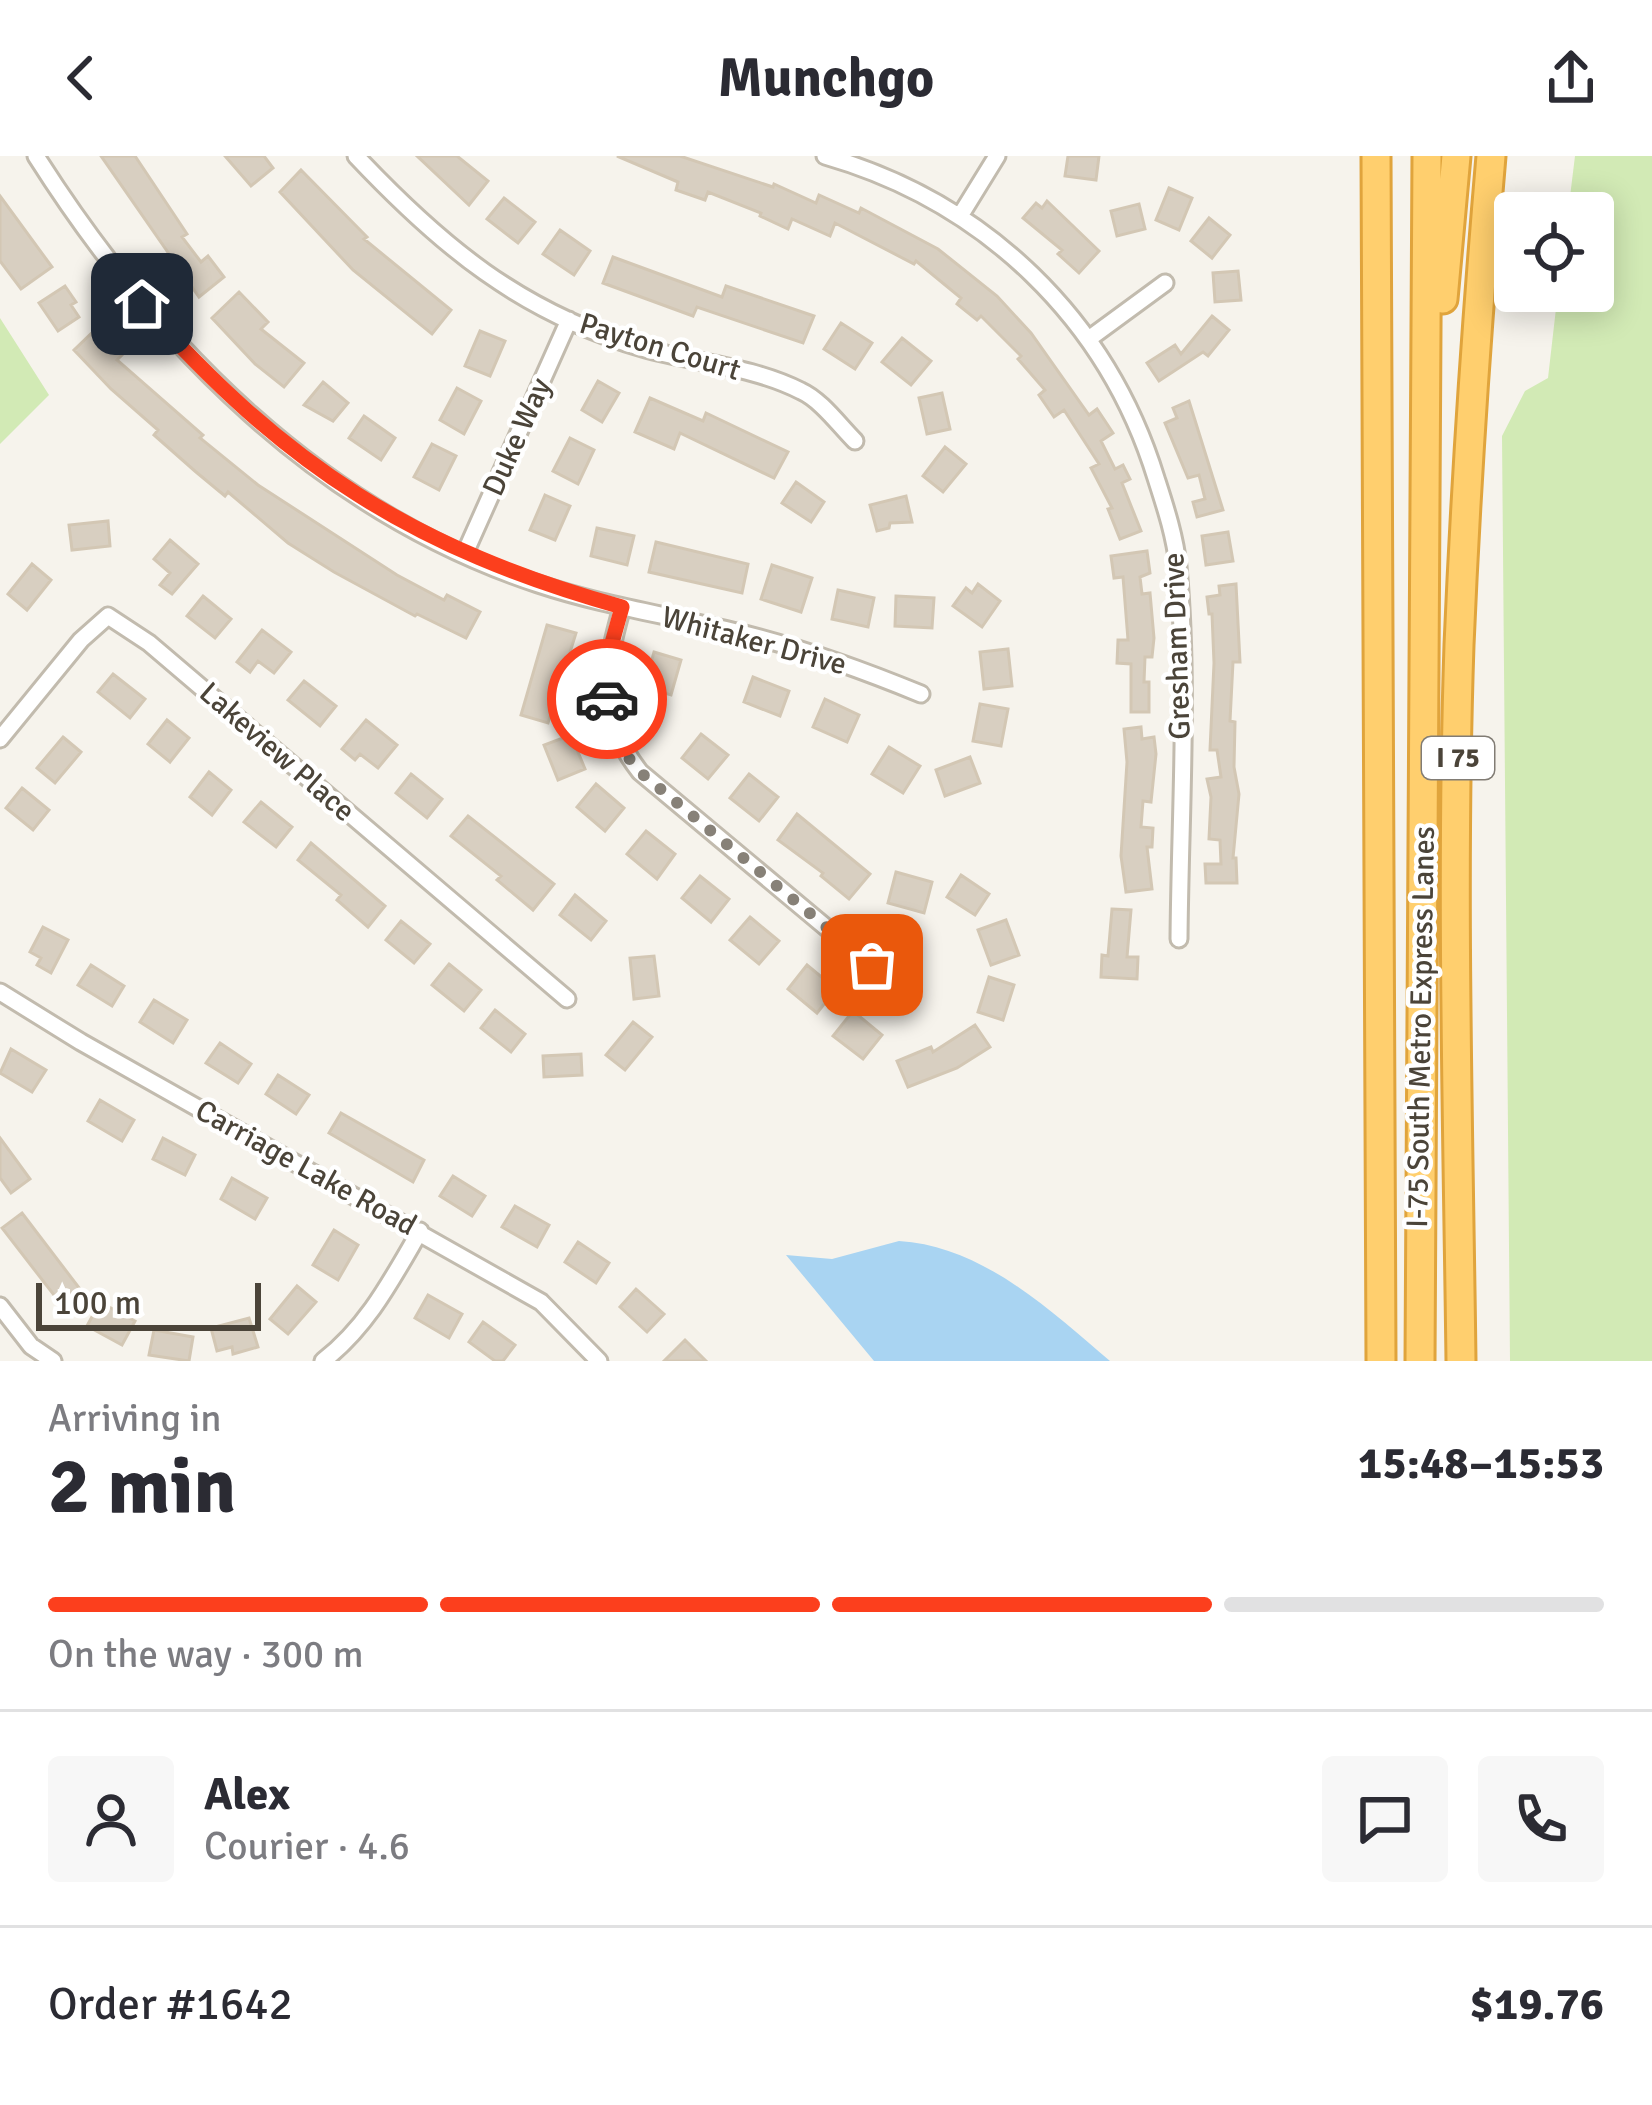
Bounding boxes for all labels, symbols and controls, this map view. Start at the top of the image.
icon: back [48,45,114,111]
text: Munchgo [718,45,934,112]
icon: share [1538,45,1604,111]
map controls [1494,192,1614,312]
button: locate [1494,192,1614,312]
pin [91,253,193,355]
icon: home [109,271,175,337]
street label: Payton Court [575,305,745,389]
street label: Duke Way [475,372,559,502]
street label: Gresham Drive [1155,552,1199,740]
street label: Whitaker Drive [658,599,850,683]
courier [547,639,667,759]
icon: car [574,666,640,732]
street label: Lakeview Place [192,674,362,830]
road number: I 75 [1422,737,1494,779]
street label: I-75 South Metro Express Lanes [1399,826,1443,1228]
pin [821,914,923,1016]
icon: bag [839,932,905,998]
street label: Carriage Lake Road [189,1092,423,1244]
scale bar [36,1277,261,1330]
text: 100 m [54,1283,141,1324]
text: Arriving in [48,1394,222,1442]
text: 15:48–15:53 [1358,1436,1604,1491]
text: 2 min [48,1439,236,1535]
text: On the way · 300 m [48,1630,364,1678]
button: person [48,1756,174,1882]
button: chat [1322,1756,1448,1882]
button: phone [1478,1756,1604,1882]
text: Alex [204,1767,290,1822]
text: Courier · 4.6 [204,1822,410,1870]
text: Order #1642 [48,1977,293,2032]
text: $19.76 [1470,1977,1604,2032]

